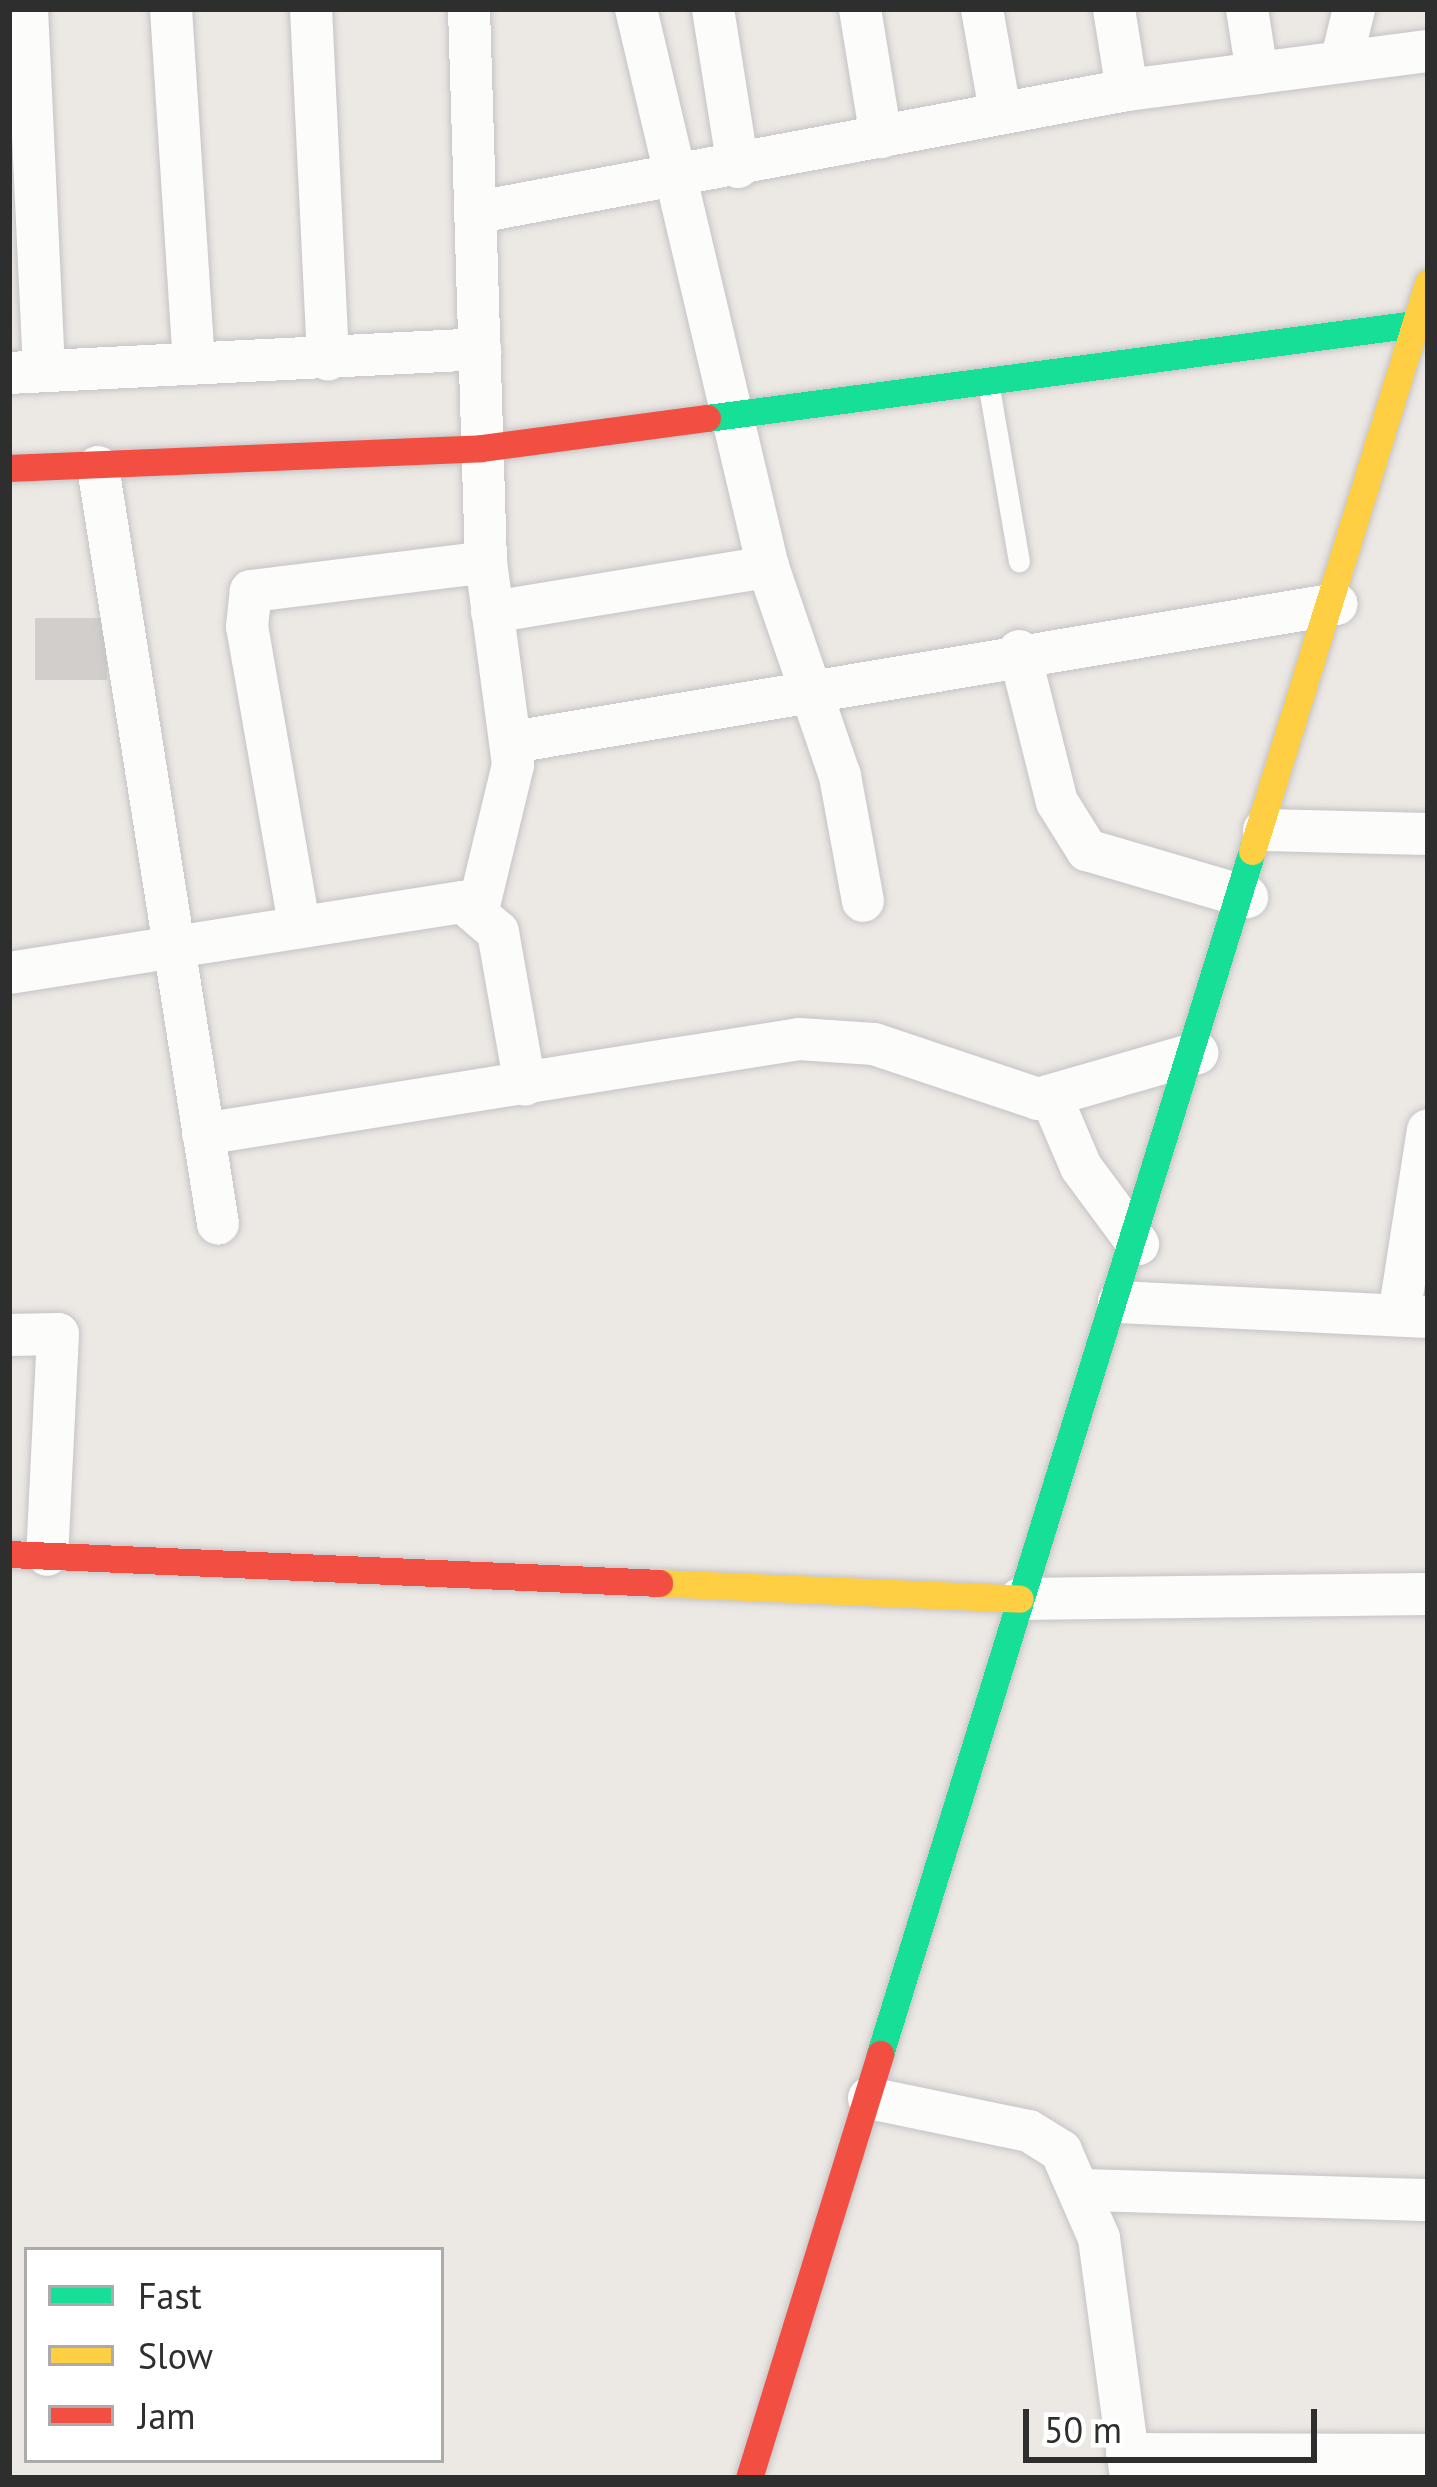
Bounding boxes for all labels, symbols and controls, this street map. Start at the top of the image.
legend [24,2247,444,2463]
text: Fast [138,2272,202,2319]
text: Slow [138,2332,213,2379]
scale bar [1029,2385,1323,2459]
text: Jam [138,2392,196,2439]
text: 50 m [1044,2406,1122,2453]

